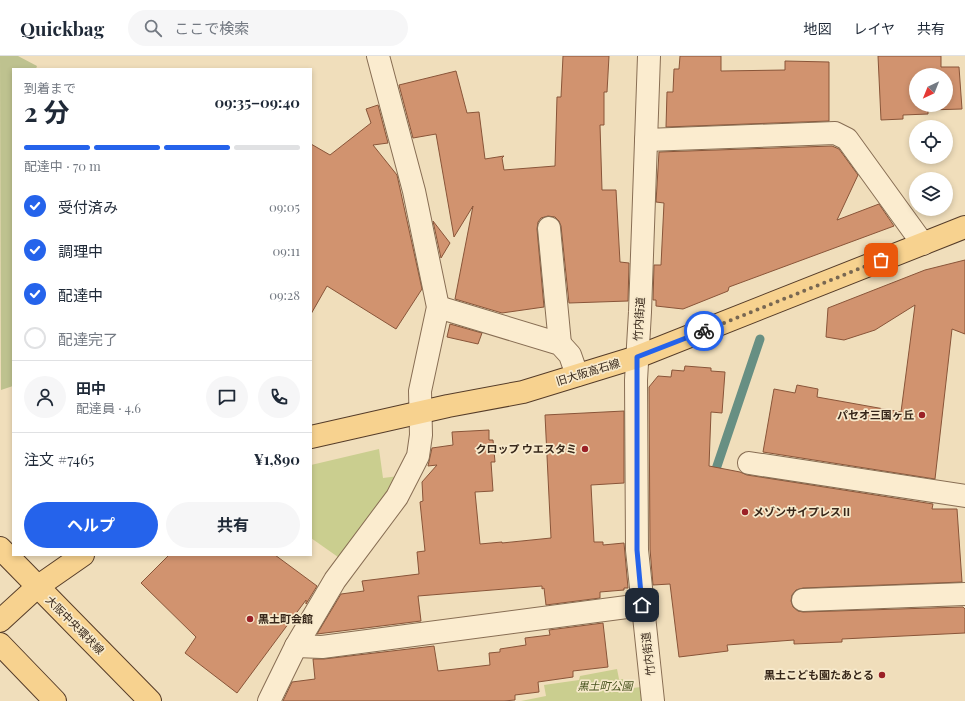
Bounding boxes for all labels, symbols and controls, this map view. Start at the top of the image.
search box [128,10,408,46]
text: Quickbag [20,15,104,41]
icon: search [142,17,164,39]
text: ここで検索 [174,18,249,38]
text: 地図 [803,19,831,38]
text: レイヤ [853,19,895,38]
text: 共有 [917,19,945,38]
north arrow [909,68,953,112]
map controls [909,68,953,216]
text: 到着まで [24,79,76,96]
text: 09:35–09:40 [215,92,300,112]
text: 2 分 [24,94,69,129]
button: locate [909,120,953,164]
text: 配達中 · 70 m [24,157,101,174]
button: layers [909,172,953,216]
icon: check [24,195,46,217]
text: 受付済み [58,197,118,217]
text: 09:05 [269,198,300,215]
icon: check [24,239,46,261]
text: 調理中 [58,241,103,261]
text: 09:11 [273,242,300,259]
pin [864,243,898,277]
icon: bag [870,249,892,271]
icon: check [24,283,46,305]
text: 配達中 [58,285,103,305]
text: 09:28 [269,286,300,303]
street label: 竹内街道 [629,296,648,341]
courier [684,311,724,351]
icon: bike [693,320,715,342]
text: 配達完了 [58,329,118,349]
street label: 旧大阪高石線 [554,355,622,388]
button: person [24,376,66,418]
button: chat [206,376,248,418]
button: phone [258,376,300,418]
text: 田中 [76,378,106,398]
text: 配達員 · 4.6 [76,399,141,416]
place label: パセオ三国ヶ丘 [837,407,914,422]
marker: パセオ三国ヶ丘 [917,410,927,420]
place label: クロップ ウエスタミ [475,441,577,456]
marker: クロップ ウエスタミ [580,444,590,454]
text: 注文 #7465 [24,449,94,469]
text: ¥1,890 [254,449,300,469]
button: ヘルプ [24,502,158,548]
button: 共有 [166,502,300,548]
place label: メゾンサイプレスⅡ [753,504,852,519]
marker: メゾンサイプレスⅡ [740,507,750,517]
pin [625,588,659,622]
street label: 大阪中央環状線 [43,592,108,657]
icon: home [631,594,653,616]
place label: 黒土町会館 [258,611,313,626]
marker: 黒土町会館 [245,614,255,624]
street label: 竹内街道 [637,631,658,677]
place label: 黒土こども園たあとる [764,667,874,682]
marker: 黒土こども園たあとる [877,670,887,680]
park label: 黒土町公園 [578,678,634,693]

